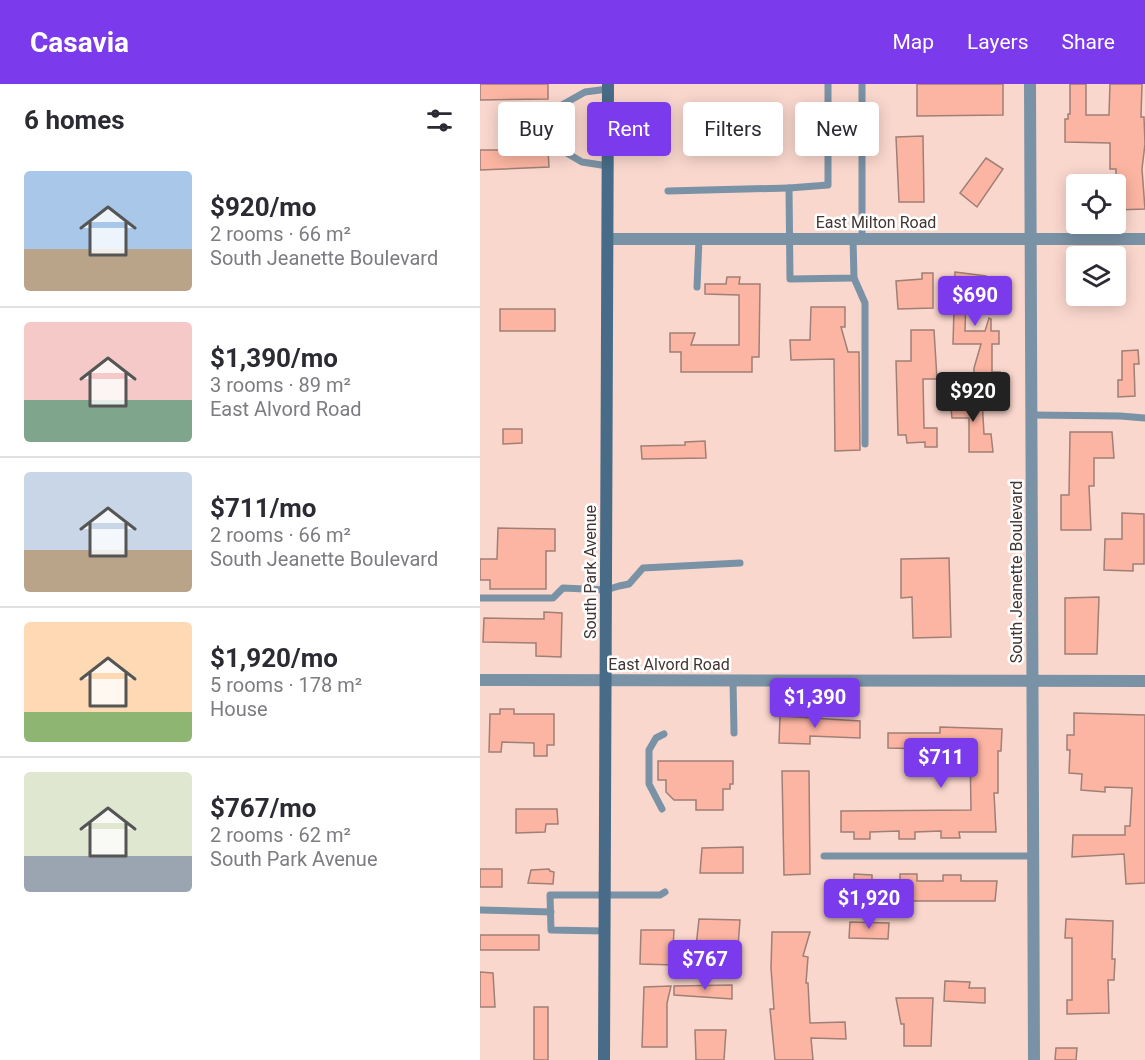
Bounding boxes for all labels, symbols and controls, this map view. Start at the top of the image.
text: Casavia [30,26,129,59]
text: Map [892,30,934,54]
text: Layers [967,30,1028,54]
text: Share [1061,30,1115,54]
chip: Buy [498,102,575,156]
chip: Rent [587,102,671,156]
chip: Filters [683,102,783,156]
chip: New [795,102,879,156]
icon: filters [423,104,456,137]
text: 6 homes [24,105,125,135]
map controls [1066,174,1126,306]
button: locate [1066,174,1126,234]
text: $920/mo [210,192,317,222]
icon: home [72,195,144,267]
street label: East Milton Road [816,213,936,232]
text: 2 rooms · 66 m² [210,222,351,246]
text: South Jeanette Boulevard [210,246,438,270]
button: layers [1066,246,1126,306]
pin: $690 [939,276,1011,327]
text: $690 [952,283,998,307]
text: $1,390/mo [210,343,338,373]
icon: home [72,346,144,418]
pin: $920 [937,372,1009,423]
text: 3 rooms · 89 m² [210,373,351,397]
text: $920 [950,379,996,403]
text: East Alvord Road [210,397,362,421]
street label: South Jeanette Boulevard [1007,481,1026,663]
text: $711/mo [210,493,317,523]
icon: home [72,496,144,568]
street label: South Park Avenue [581,505,600,639]
text: 2 rooms · 66 m² [210,523,351,547]
text: South Jeanette Boulevard [210,547,438,571]
text: $1,920/mo [210,643,338,673]
icon: home [72,646,144,718]
street label: East Alvord Road [608,655,730,674]
text: 5 rooms · 178 m² [210,673,362,697]
pin: $1,390 [766,678,864,729]
text: $1,390 [784,685,846,709]
text: House [210,697,268,721]
pin: $711 [905,738,977,789]
text: $711 [918,745,964,769]
text: $767/mo [210,793,317,823]
icon: home [72,796,144,868]
text: 2 rooms · 62 m² [210,823,351,847]
text: South Park Avenue [210,847,378,871]
pin: $1,920 [820,879,918,930]
text: $1,920 [838,886,900,910]
pin: $767 [669,940,741,991]
text: $767 [682,947,728,971]

